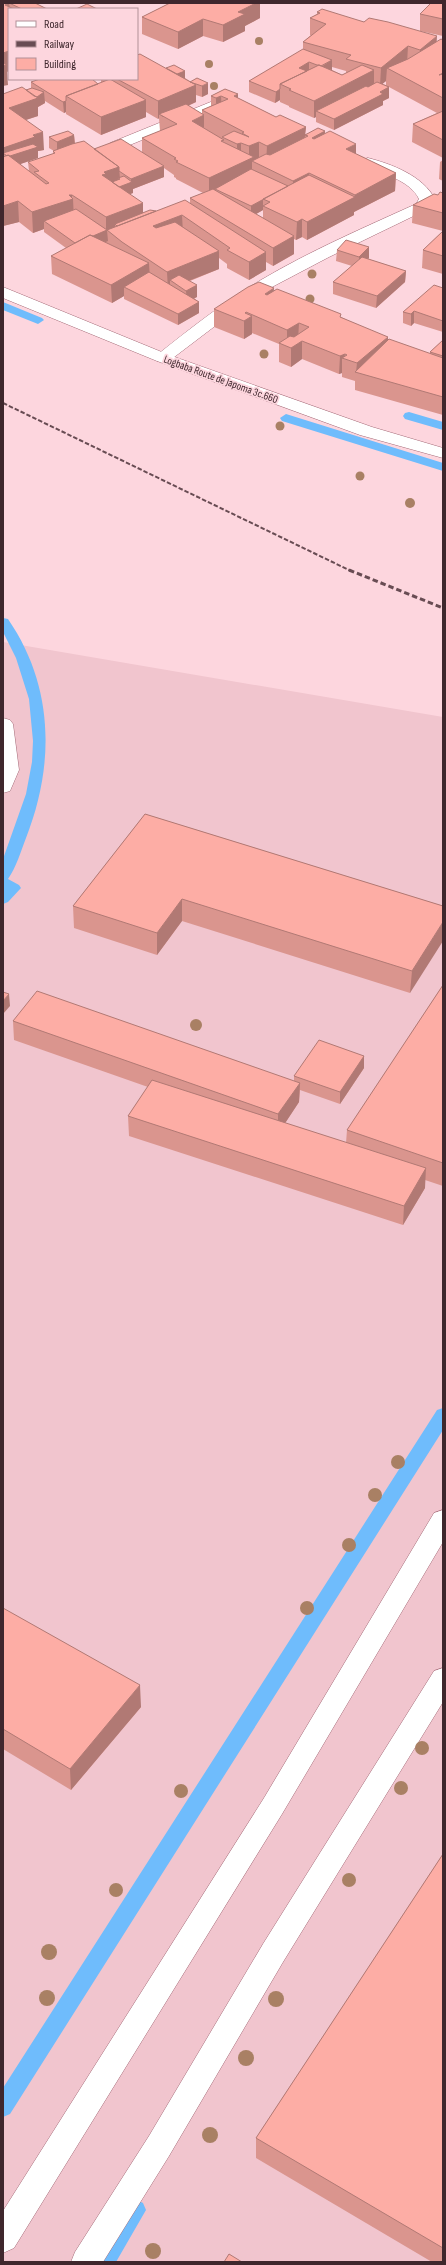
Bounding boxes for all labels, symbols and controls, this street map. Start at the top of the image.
legend [8,8,138,80]
text: Road [44,17,64,32]
text: Railway [44,37,75,52]
text: Building [44,57,76,72]
street label: Logbaba Route de Japoma 3c.660 [162,353,280,406]

